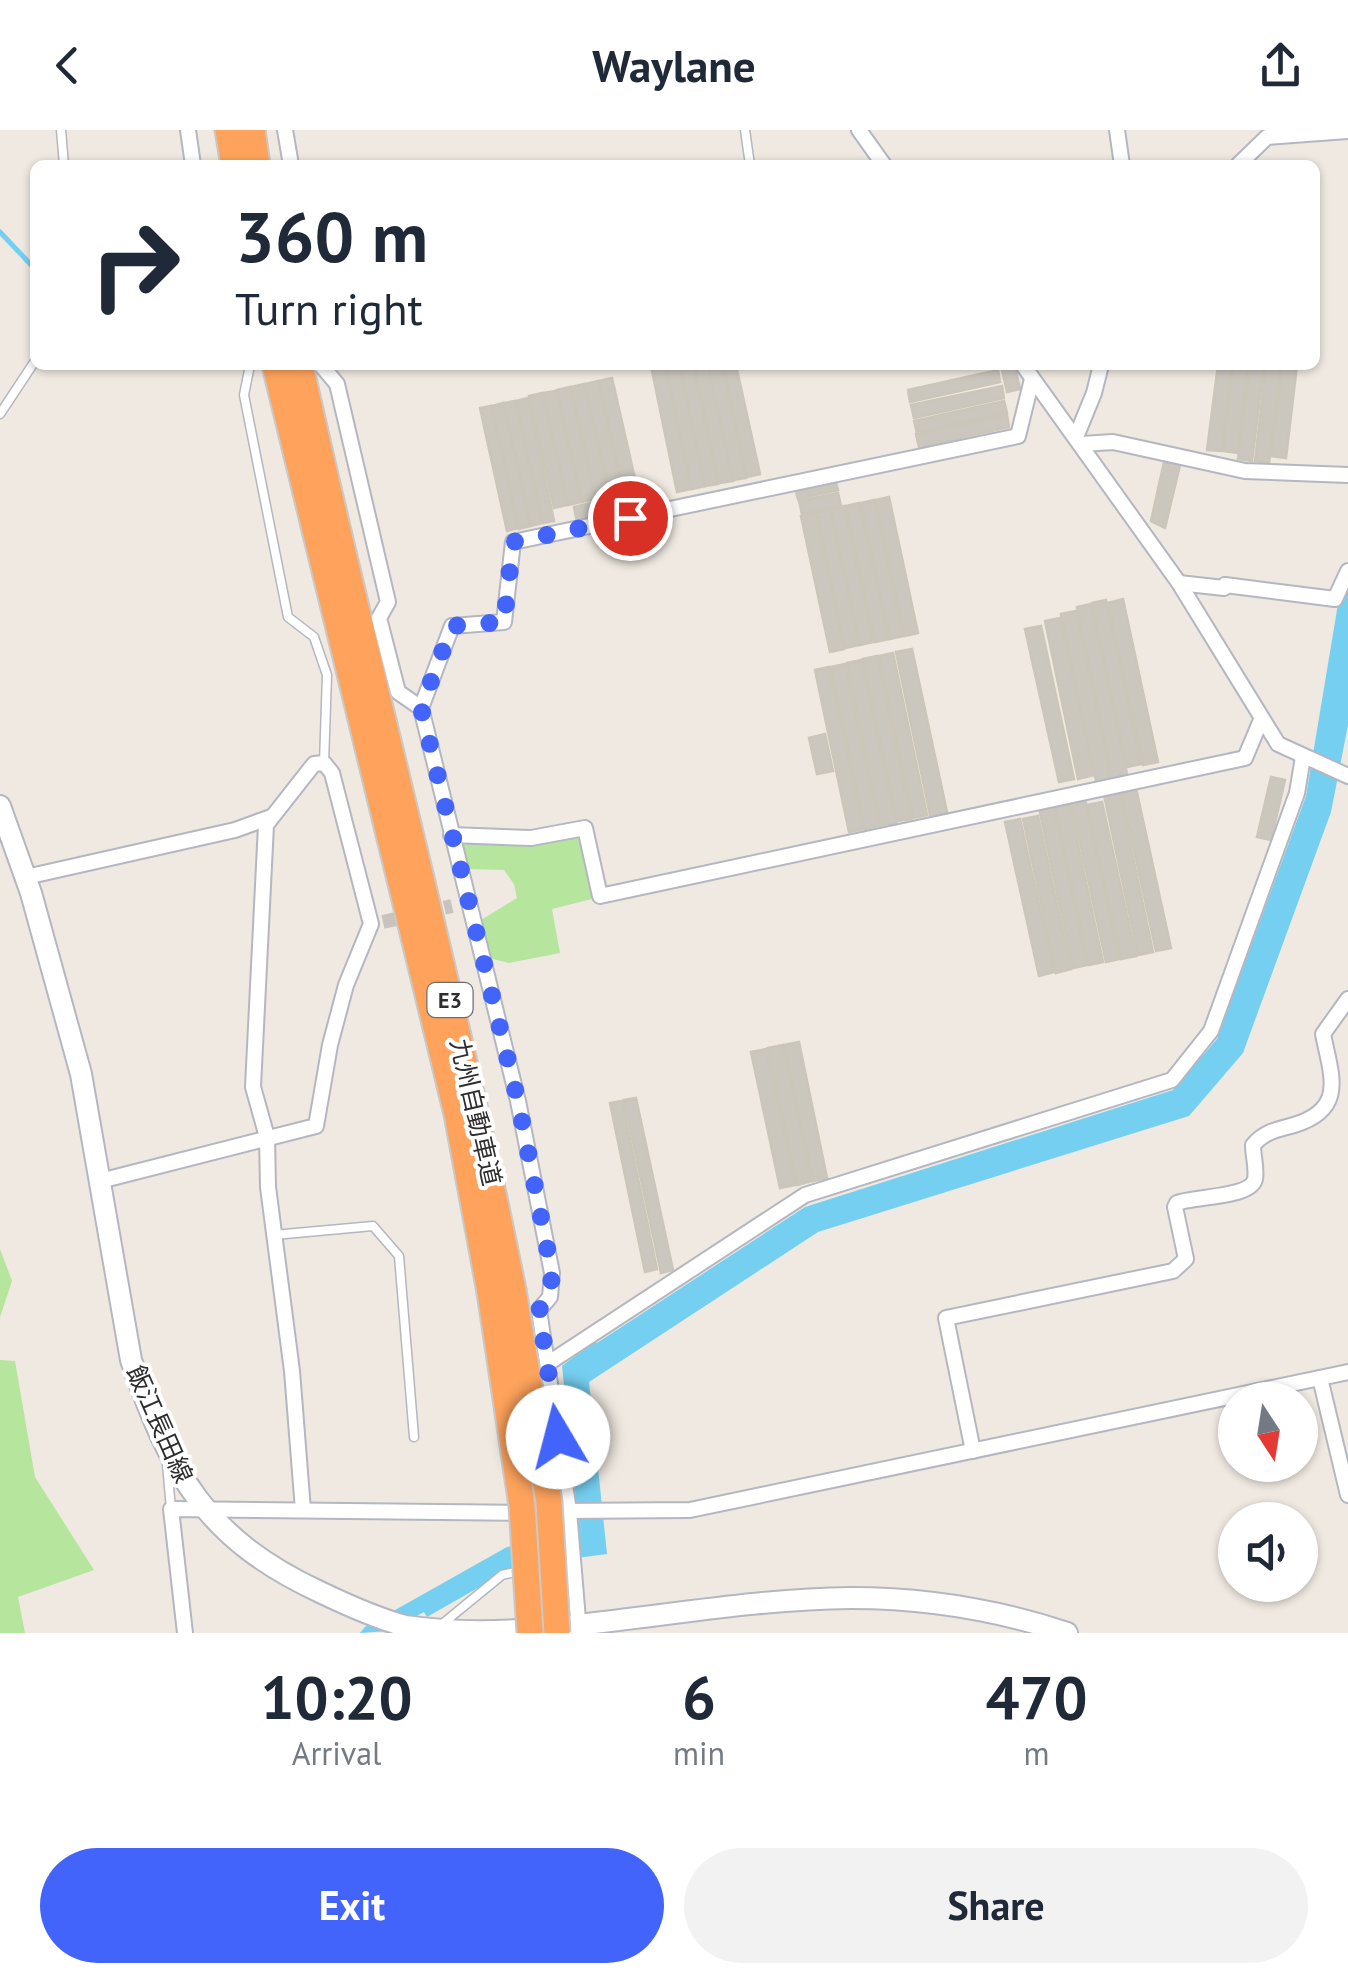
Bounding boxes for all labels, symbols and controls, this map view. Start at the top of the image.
text: Waylane [592,36,756,94]
icon: back [40,38,95,93]
icon: share [1253,38,1308,93]
text: 360 m [235,191,428,281]
icon: right [70,200,200,330]
text: Turn right [235,279,423,337]
pin [588,476,673,561]
icon: arrive [603,491,658,546]
road number: E3 [428,983,472,1017]
street label: 九州自動車道 [444,1035,508,1189]
street label: 飯江長田線 [120,1360,200,1488]
north arrow [1218,1382,1318,1482]
map controls [1218,1382,1318,1602]
position arrow [506,1385,610,1489]
button: sound [1218,1502,1318,1602]
text: 10:20 [260,1658,413,1736]
text: 6 [682,1658,716,1736]
text: 470 [986,1658,1088,1736]
text: Arrival [292,1732,381,1774]
text: min [673,1732,725,1774]
text: m [1024,1732,1050,1774]
button: Exit [40,1848,664,1963]
button: Share [684,1848,1308,1963]

